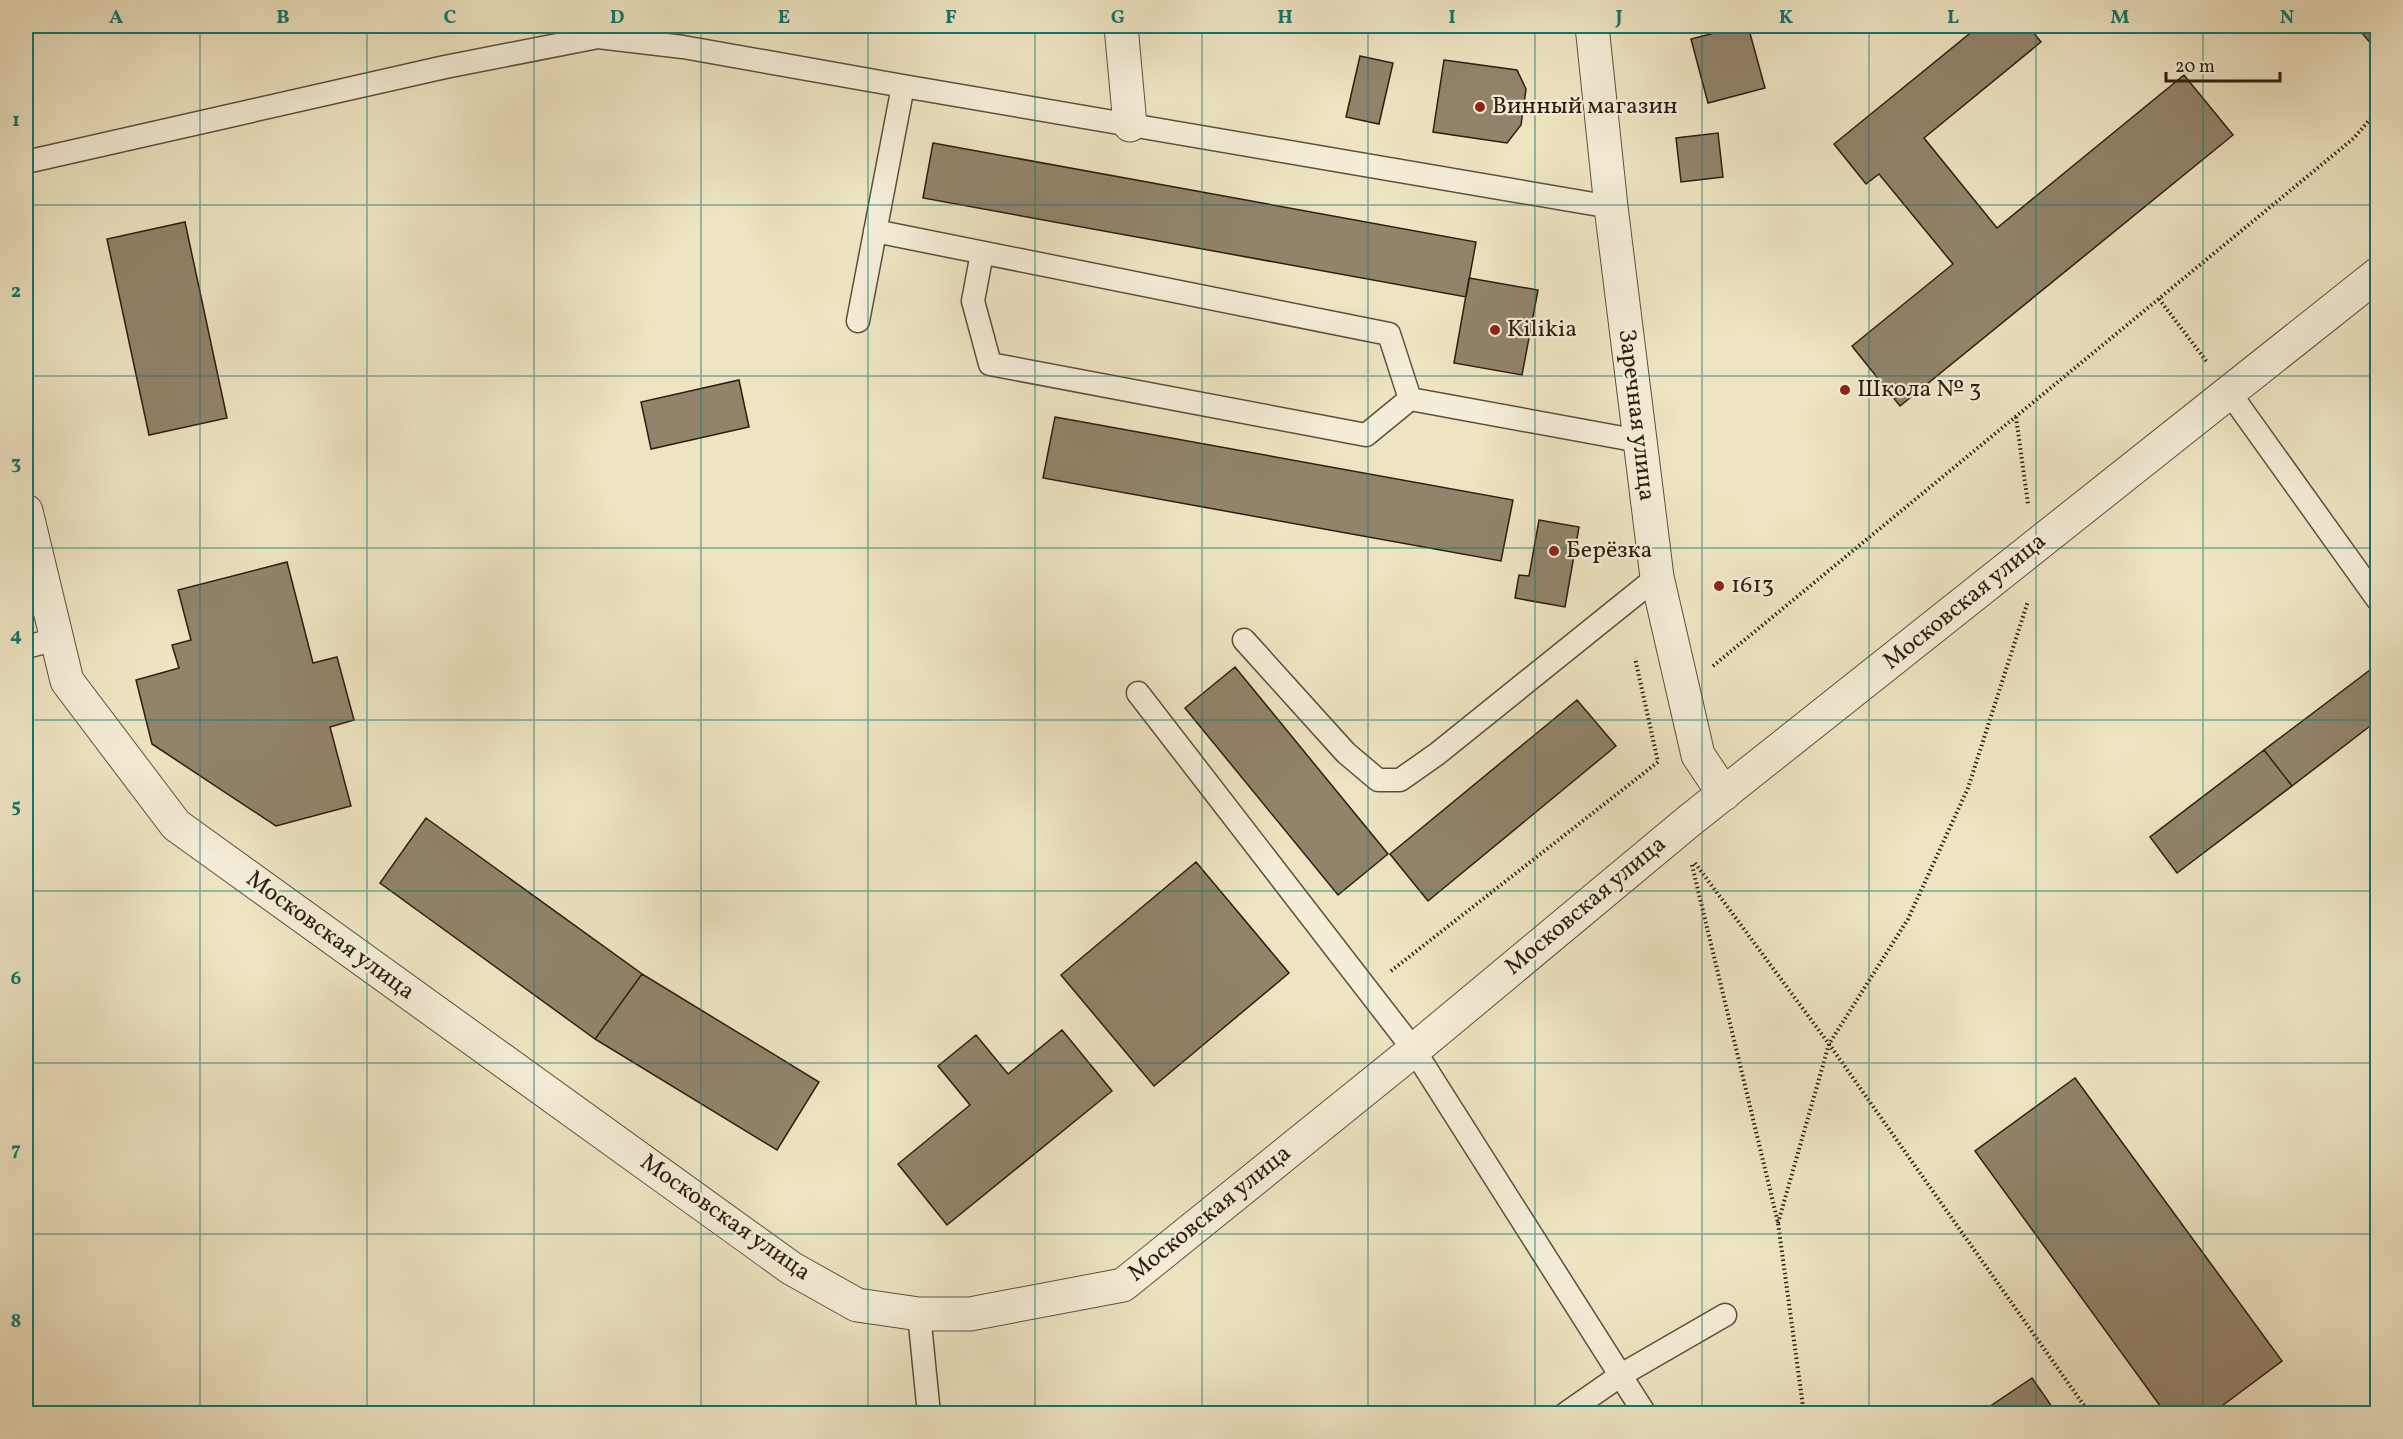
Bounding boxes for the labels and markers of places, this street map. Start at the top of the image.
place label: Винный магазин [1492,90,1678,124]
marker: Винный магазин [1473,100,1487,114]
place label: Kilikia [1507,313,1577,347]
marker: Kilikia [1488,323,1502,337]
place label: Школа № 3 [1857,373,1981,407]
marker: Школа № 3 [1838,383,1852,397]
place label: Берёзка [1566,534,1652,568]
marker: Берёзка [1547,544,1561,558]
place label: 1613 [1731,569,1774,603]
marker: 1613 [1712,579,1726,593]

